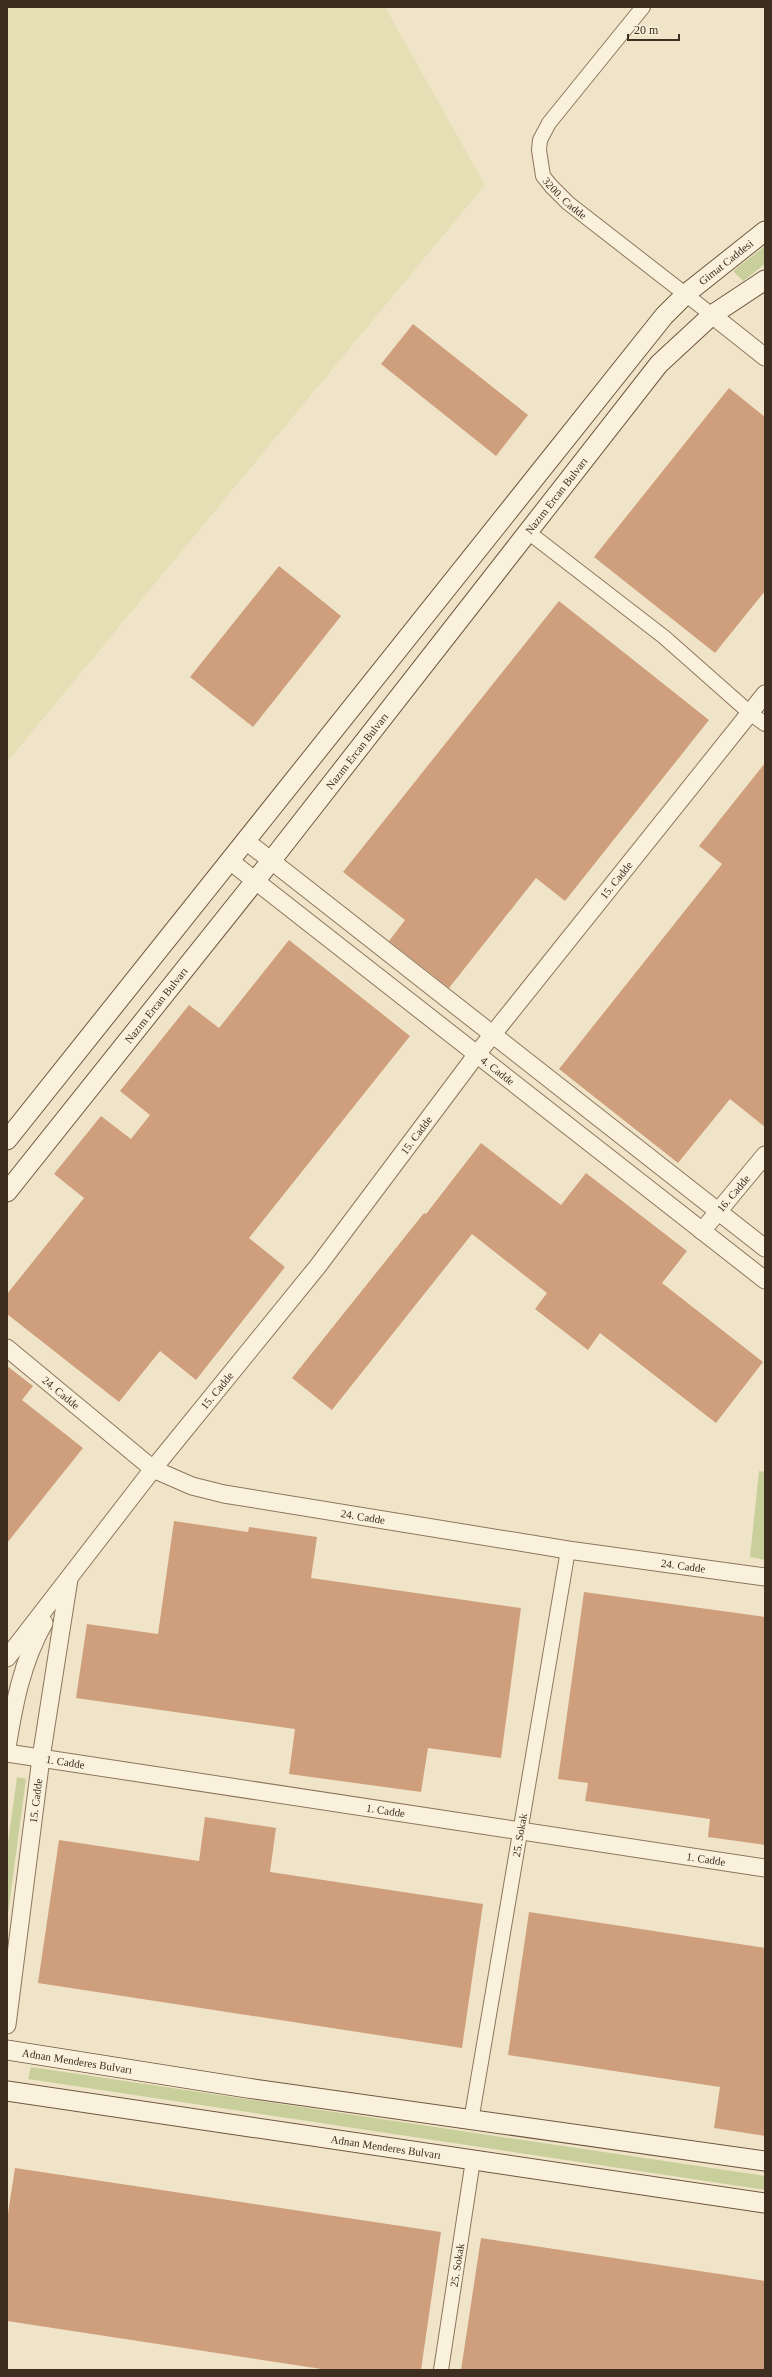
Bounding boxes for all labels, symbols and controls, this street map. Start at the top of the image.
scale bar [628,16,679,42]
text: 20 m [634,23,659,37]
street label: 3200. Cadde [540,175,589,221]
street label: Gimat Caddesi [696,237,755,287]
street label: Nazım Ercan Bulvarı [523,455,590,536]
street label: Nazım Ercan Bulvarı [323,710,390,792]
street label: 15. Cadde [597,859,635,901]
street label: Nazım Ercan Bulvarı [122,965,190,1045]
street label: 4. Cadde [479,1054,517,1087]
street label: 15. Cadde [398,1114,434,1157]
street label: 16. Cadde [714,1172,752,1214]
street label: 15. Cadde [198,1369,236,1412]
street label: 24. Cadde [40,1374,82,1412]
street label: 24. Cadde [340,1507,386,1526]
street label: 24. Cadde [660,1557,706,1575]
street label: 1. Cadde [45,1753,86,1771]
street label: 15. Cadde [27,1778,44,1824]
street label: 1. Cadde [365,1802,406,1819]
street label: 25. Sokak [510,1812,529,1858]
street label: 1. Cadde [686,1850,726,1868]
street label: Adnan Menderes Bulvarı [21,2046,133,2076]
street label: Adnan Menderes Bulvarı [330,2133,442,2161]
street label: 25. Sokak [448,2242,466,2288]

